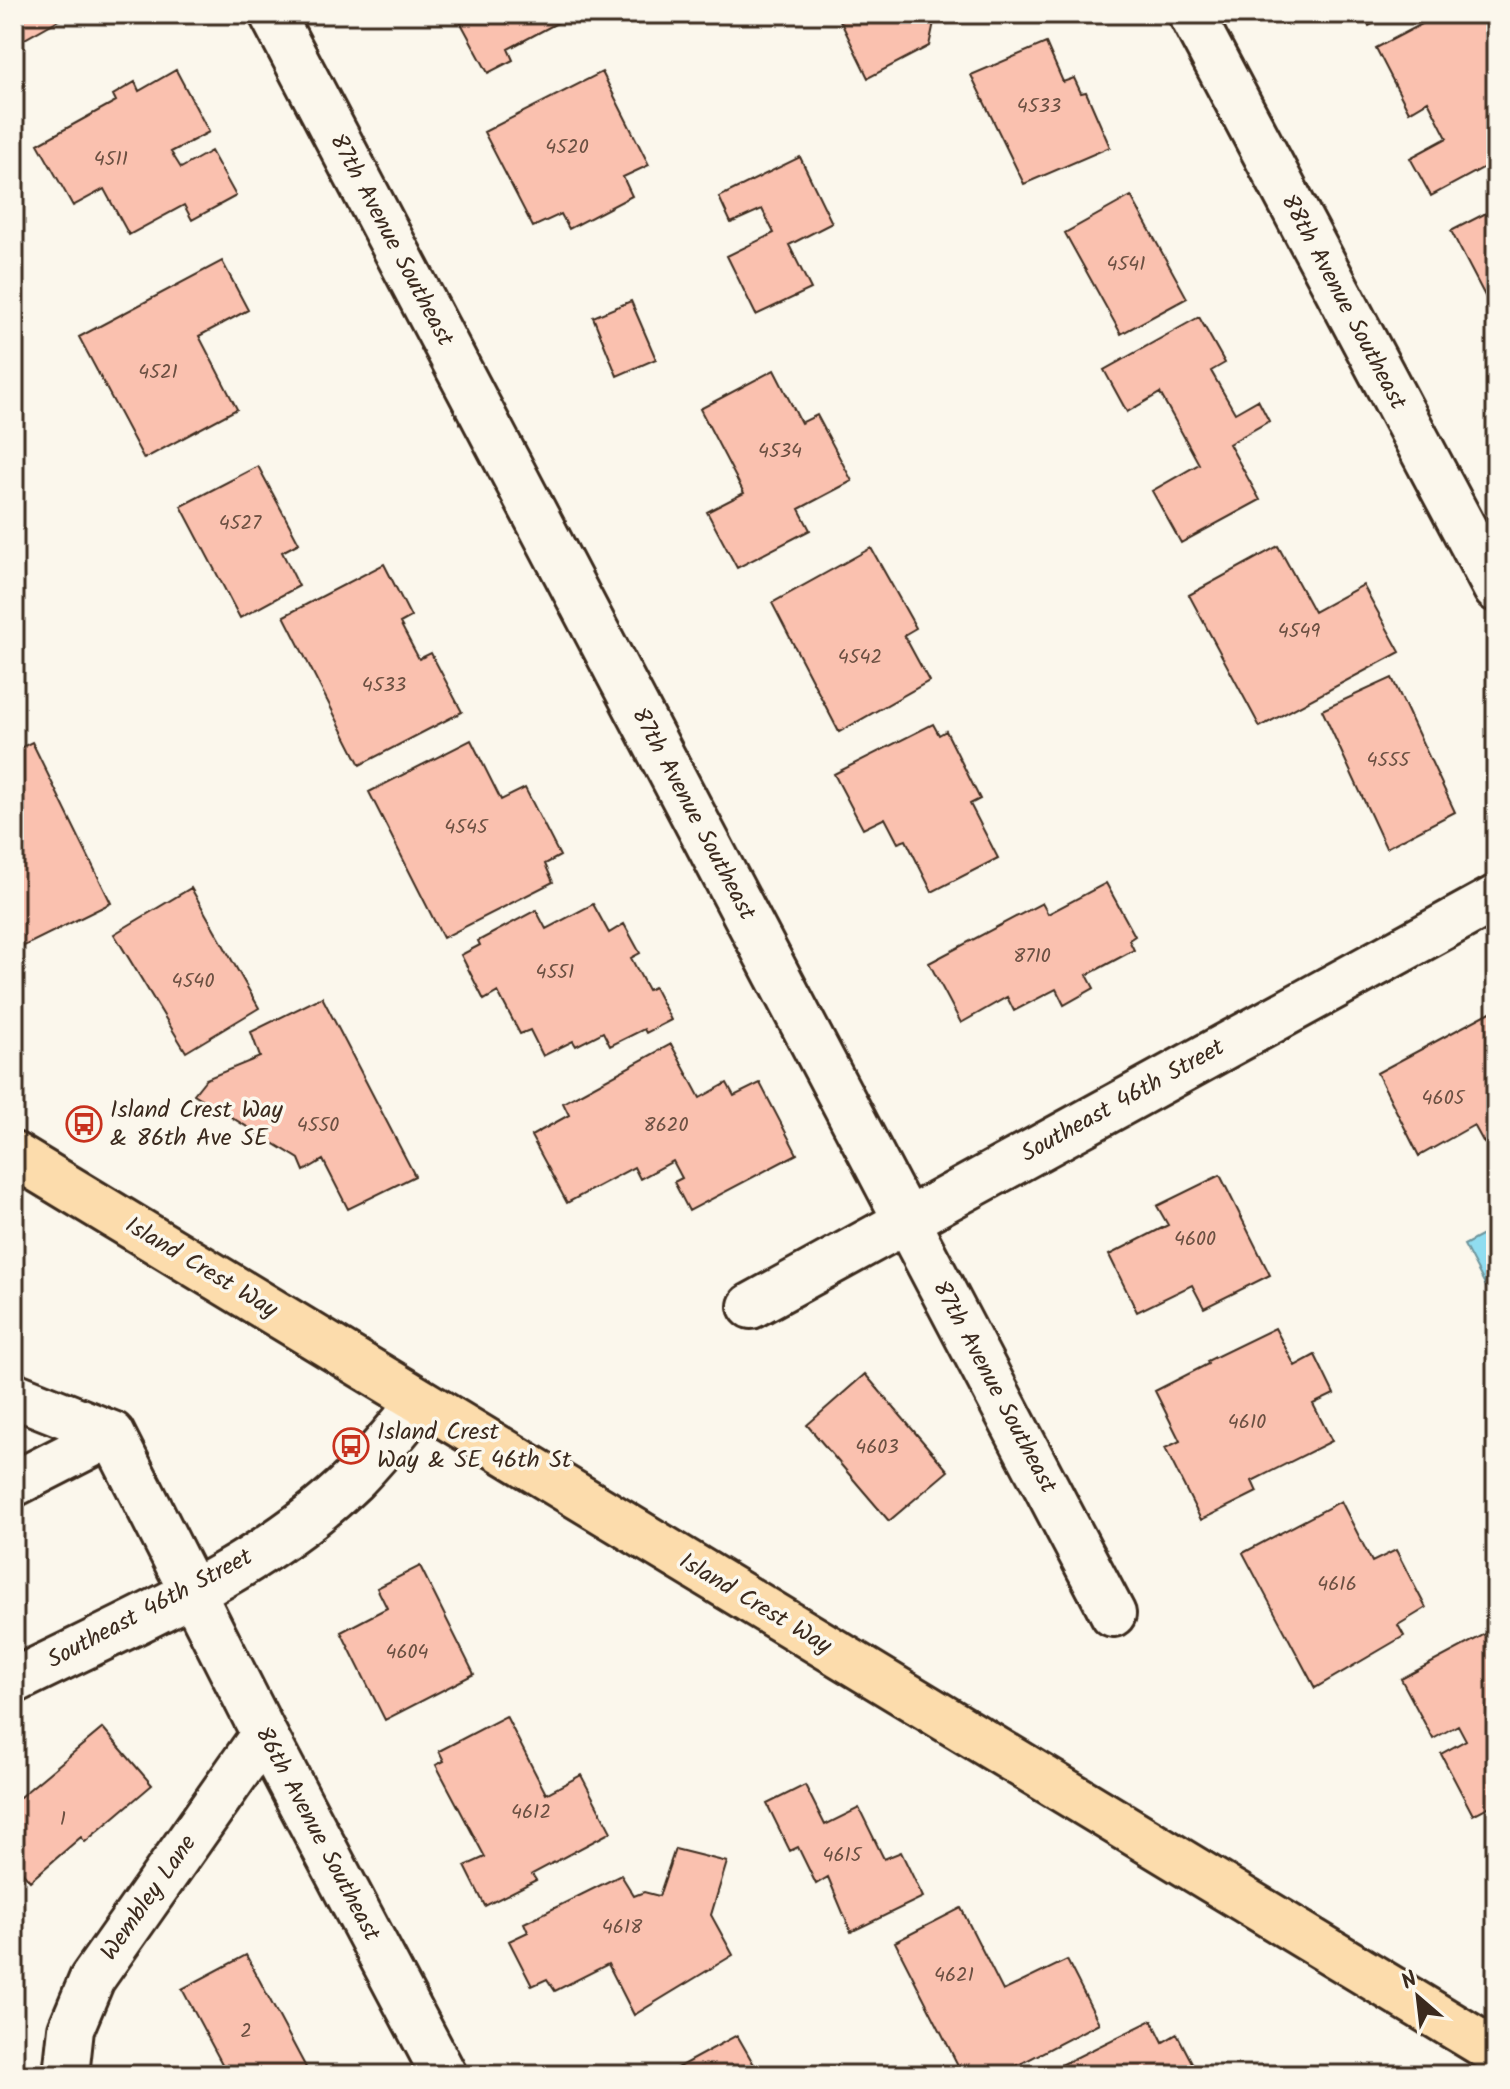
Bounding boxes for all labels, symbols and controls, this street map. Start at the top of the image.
house number: 4533 [1017,91,1061,123]
street label: 87th Avenue Southeast [318,126,464,354]
house number: 4520 [545,132,589,164]
house number: 4511 [94,144,128,176]
street label: 88th Avenue Southeast [1269,187,1417,418]
house number: 4541 [1106,249,1146,281]
house number: 4521 [138,357,178,389]
house number: 4534 [758,436,802,468]
house number: 4527 [219,508,262,540]
house number: 4549 [1278,616,1321,648]
house number: 4542 [838,642,882,674]
house number: 4533 [362,670,406,702]
street label: 87th Avenue Southeast [620,700,766,928]
house number: 4555 [1366,745,1411,777]
house number: 4545 [444,812,489,844]
house number: 8710 [1013,941,1051,973]
house number: 4551 [536,957,574,989]
house number: 4540 [172,966,214,998]
street label: Southeast 46th Street [1014,1028,1233,1173]
house number: 4605 [1422,1083,1466,1115]
place label: Island Crest Way & 86th Ave SE [110,1091,283,1158]
bus stop icon: Island Crest Way & 86th Ave SE [65,1105,103,1143]
house number: 4550 [297,1110,339,1142]
house number: 8620 [644,1110,688,1142]
street label: Island Crest Way [117,1207,286,1330]
house number: 4600 [1174,1224,1216,1256]
street label: 87th Avenue Southeast [921,1273,1067,1501]
house number: 4610 [1228,1407,1266,1439]
place label: Island Crest Way & SE 46th St [377,1413,572,1480]
bus stop icon: Island Crest Way & SE 46th St [332,1427,370,1465]
house number: 4603 [855,1432,899,1464]
street label: Southeast 46th Street [40,1538,260,1680]
street label: Island Crest Way [671,1543,840,1666]
house number: 4616 [1317,1569,1357,1601]
house number: 4604 [385,1637,429,1669]
street label: 86th Avenue Southeast [244,1719,391,1949]
house number: 4612 [511,1797,551,1829]
house number: 1 [60,1804,66,1836]
street label: Wembley Lane [91,1827,207,1969]
house number: 4615 [822,1840,863,1872]
house number: 4618 [602,1912,643,1944]
north arrow [1378,1957,1458,2037]
house number: 4621 [934,1960,974,1992]
text: N [1395,1963,1424,2000]
house number: 2 [240,2016,252,2048]

